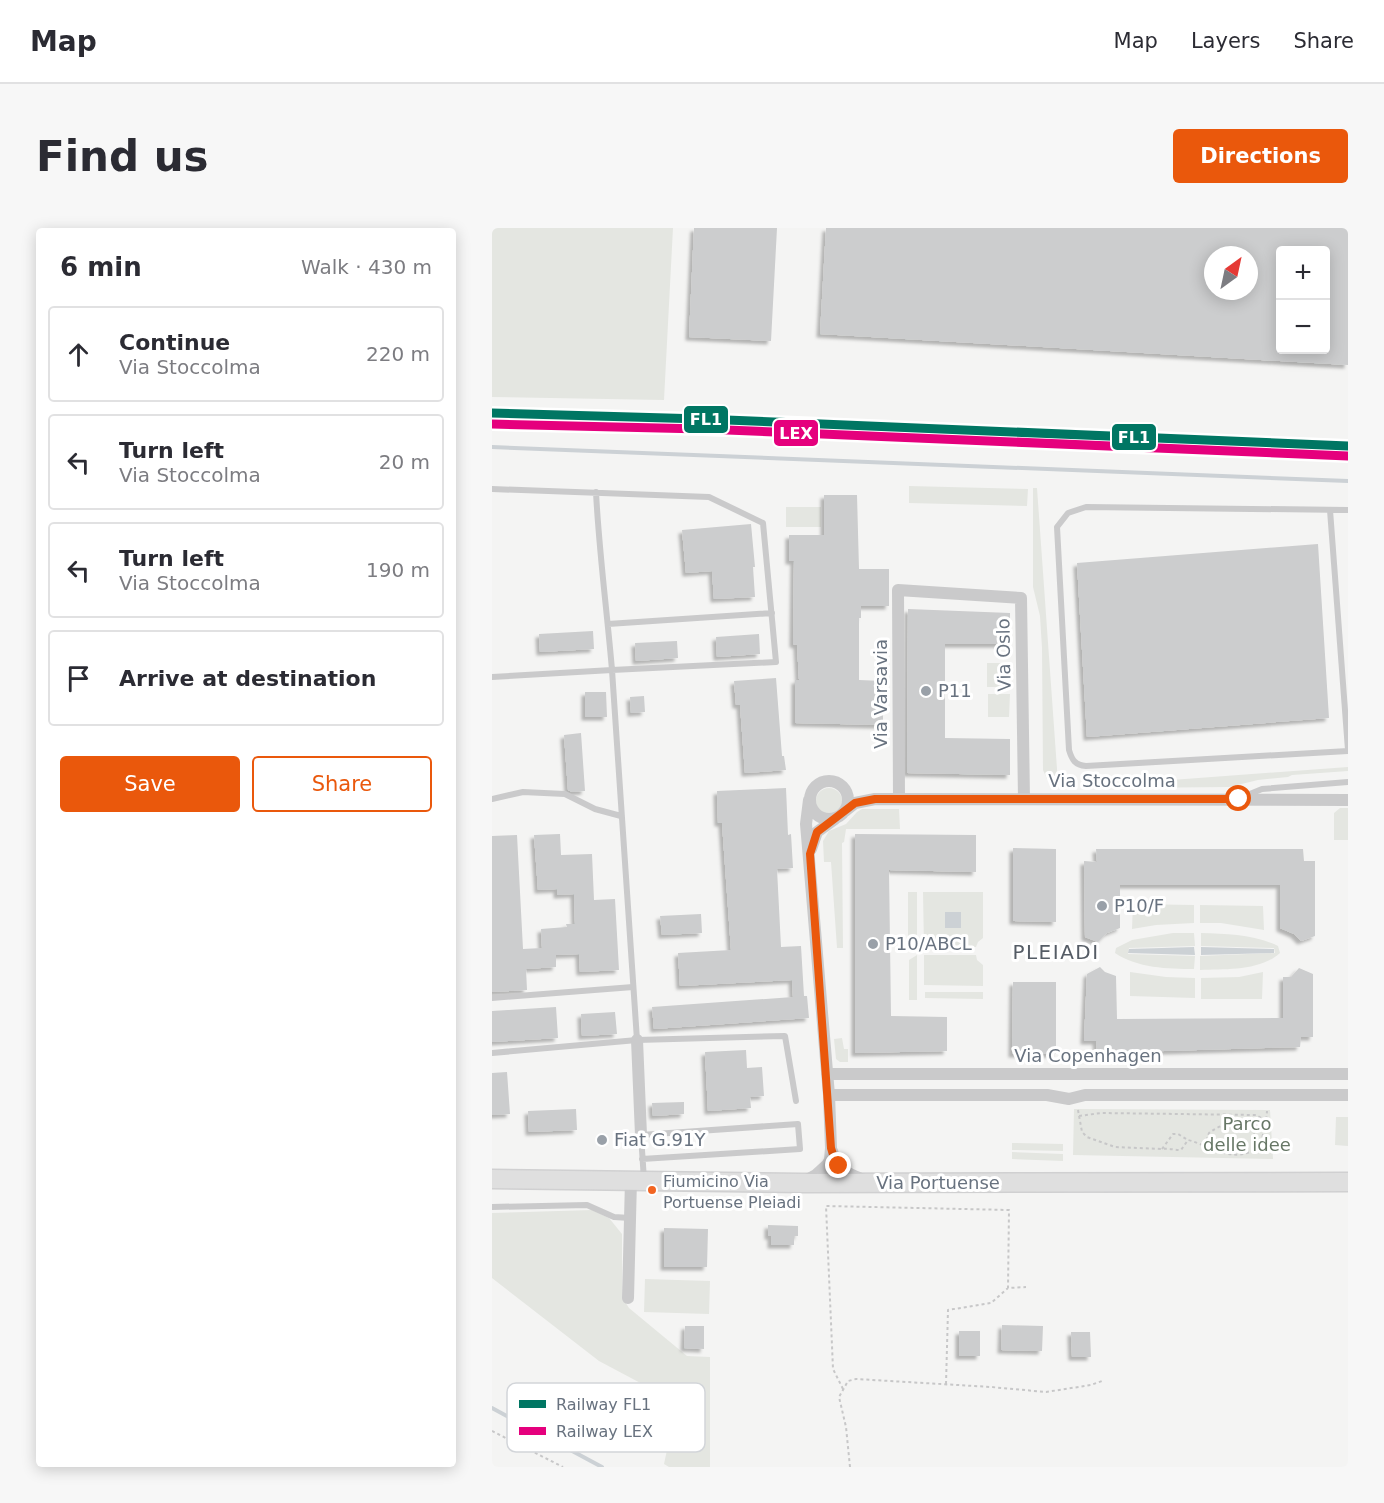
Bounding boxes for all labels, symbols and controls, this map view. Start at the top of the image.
text: Map [30,25,97,58]
text: Map [1114,29,1158,53]
text: Layers [1191,29,1260,53]
text: Share [1293,29,1354,53]
button: Directions [1173,129,1348,183]
text: Find us [36,132,209,181]
north arrow [1204,246,1258,300]
map controls [1276,246,1330,354]
button: + [1276,246,1330,300]
text: 6 min [60,252,142,282]
text: Walk · 430 m [301,255,432,279]
button: − [1276,300,1330,354]
text: Continue [119,330,230,355]
icon: ahead [62,338,95,371]
text: 220 m [366,342,430,366]
text: Via Stoccolma [119,355,261,379]
line badge: FL1 [683,405,729,434]
text: FL1 [690,410,722,429]
line badge: LEX [773,419,819,447]
line badge: FL1 [1111,423,1157,451]
text: LEX [779,424,813,443]
text: FL1 [1118,428,1150,447]
text: Turn left [119,438,224,463]
icon: left [62,446,95,479]
text: 20 m [379,450,430,474]
text: Via Stoccolma [119,463,261,487]
text: Turn left [119,546,224,571]
icon: left [62,554,95,587]
text: 190 m [366,558,430,582]
text: Via Stoccolma [119,571,261,595]
street label: Via Oslo [992,618,1015,692]
street label: Via Varsavia [870,639,891,749]
icon: arrive [62,662,95,695]
text: Arrive at destination [119,666,376,691]
place label: P11 [938,680,972,701]
marker: P11 [919,684,933,698]
button: Save [60,756,240,812]
button: Share [252,756,432,812]
street label: Via Stoccolma [1048,770,1176,791]
route start [1225,785,1251,811]
place label: P10/F [1114,895,1164,916]
marker: P10/F [1095,899,1109,913]
place label: P10/ABCL [885,933,972,954]
marker: P10/ABCL [866,937,880,951]
district label: PLEIADI [1012,940,1100,964]
street label: Via Copenhagen [1014,1045,1162,1066]
park label: Parco delle idee [1203,1113,1291,1155]
place label: Fiat G.91Y [614,1129,706,1150]
marker: Fiat G.91Y [595,1133,609,1147]
route end [825,1152,851,1178]
place label: Fiumicino Via Portuense Pleiadi [663,1172,801,1212]
street label: Via Portuense [876,1172,1000,1193]
marker: Fiumicino Via Portuense Pleiadi [646,1184,658,1196]
legend [507,1383,705,1452]
text: Railway FL1 [556,1395,651,1414]
text: Railway LEX [556,1422,653,1441]

